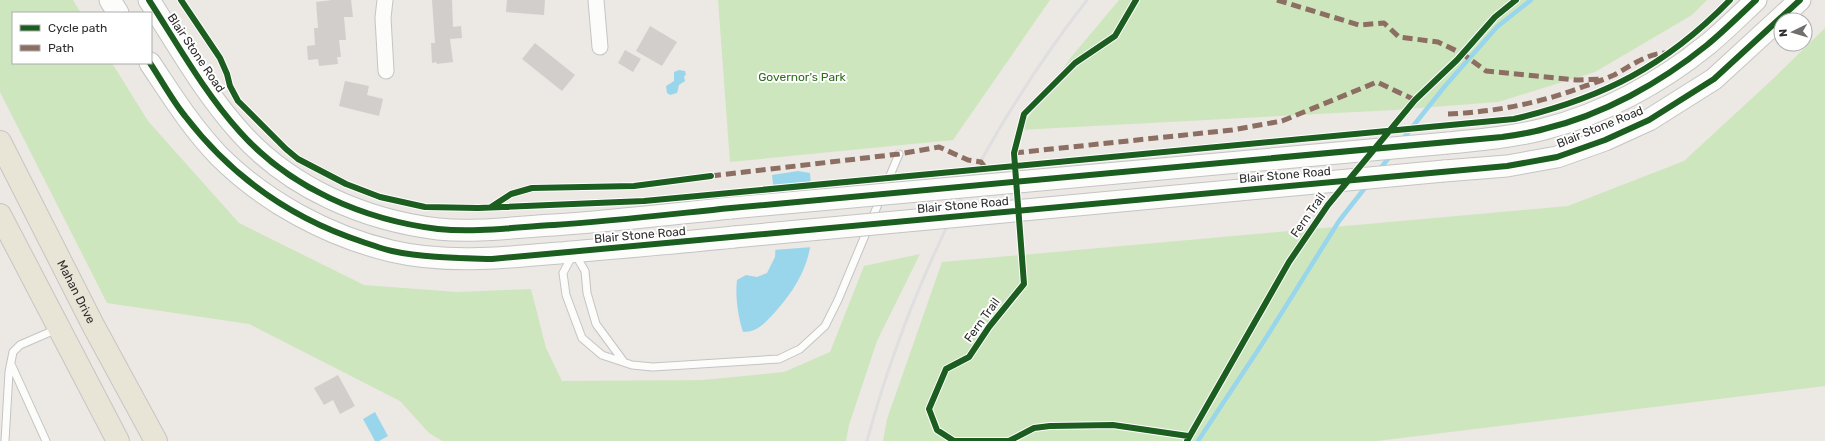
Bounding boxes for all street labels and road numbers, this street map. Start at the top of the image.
street label: Blair Stone Road [164,11,228,95]
street label: Blair Stone Road [1555,103,1645,151]
street label: Blair Stone Road [1239,164,1331,186]
street label: Fern Trail [1288,190,1328,240]
street label: Blair Stone Road [917,194,1009,216]
street label: Blair Stone Road [594,224,686,246]
street label: Mahan Drive [54,258,98,326]
street label: Fern Trail [961,295,1003,345]

